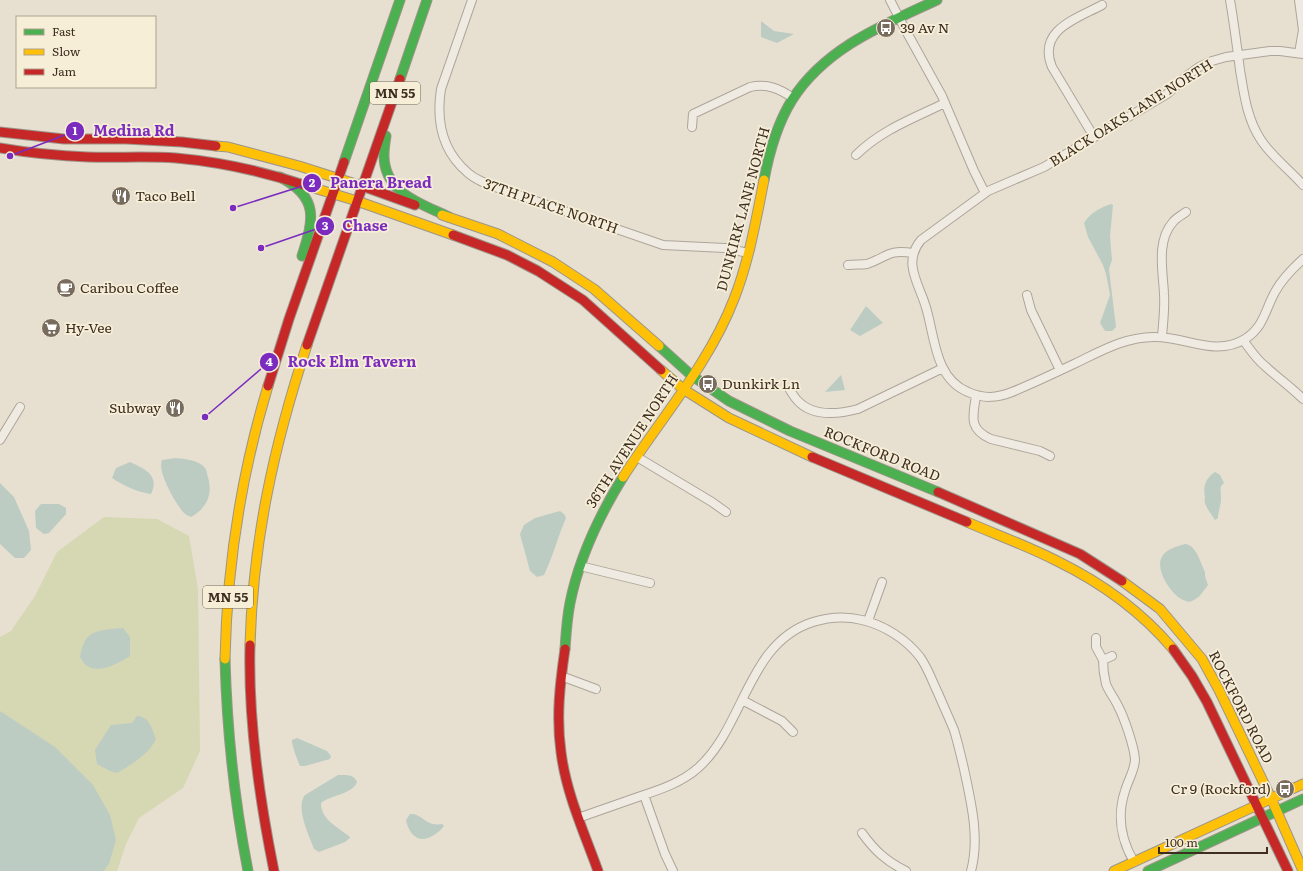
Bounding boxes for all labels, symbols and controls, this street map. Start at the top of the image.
legend [16,16,156,88]
bus stop icon: 39 Av N [875,17,897,39]
place label: 39 Av N [900,17,950,37]
text: Fast [52,22,76,40]
text: Slow [52,42,81,60]
street label: BLACK OAKS LANE NORTH [1045,54,1216,171]
text: Jam [52,62,77,80]
road number: MN 55 [370,82,420,104]
callout: Medina Rd [65,117,182,144]
text: Medina Rd [93,118,175,141]
text: 1 [73,121,78,139]
street label: DUNKIRK LANE NORTH [710,124,774,293]
callout: Panera Bread [302,170,440,197]
text: Panera Bread [330,170,432,193]
text: 2 [309,173,316,191]
street label: 37TH PLACE NORTH [481,173,621,238]
restaurant icon: Taco Bell [110,185,132,207]
place label: Taco Bell [135,185,196,205]
callout: Chase [315,212,396,239]
text: Chase [342,213,388,236]
text: 3 [322,216,329,234]
cafe icon: Caribou Coffee [55,277,77,299]
place label: Caribou Coffee [80,277,179,297]
supermarket icon: Hy-Vee [40,317,62,339]
place label: Hy-Vee [65,317,112,337]
callout: Rock Elm Tavern [259,349,424,376]
text: Rock Elm Tavern [287,349,417,372]
text: 4 [265,352,273,370]
street label: 36TH AVENUE NORTH [580,370,682,511]
bus stop icon: Dunkirk Ln [697,373,719,395]
place label: Dunkirk Ln [722,373,800,393]
place label: Subway [109,397,162,417]
restaurant icon: Subway [164,397,186,419]
street label: ROCKFORD ROAD [821,421,944,486]
road number: MN 55 [203,586,253,608]
street label: ROCKFORD ROAD [1205,647,1279,767]
place label: Cr 9 (Rockford) [1171,778,1271,798]
bus stop icon: Cr 9 (Rockford) [1274,778,1296,800]
scale bar [1159,829,1267,855]
text: 100 m [1165,833,1198,851]

